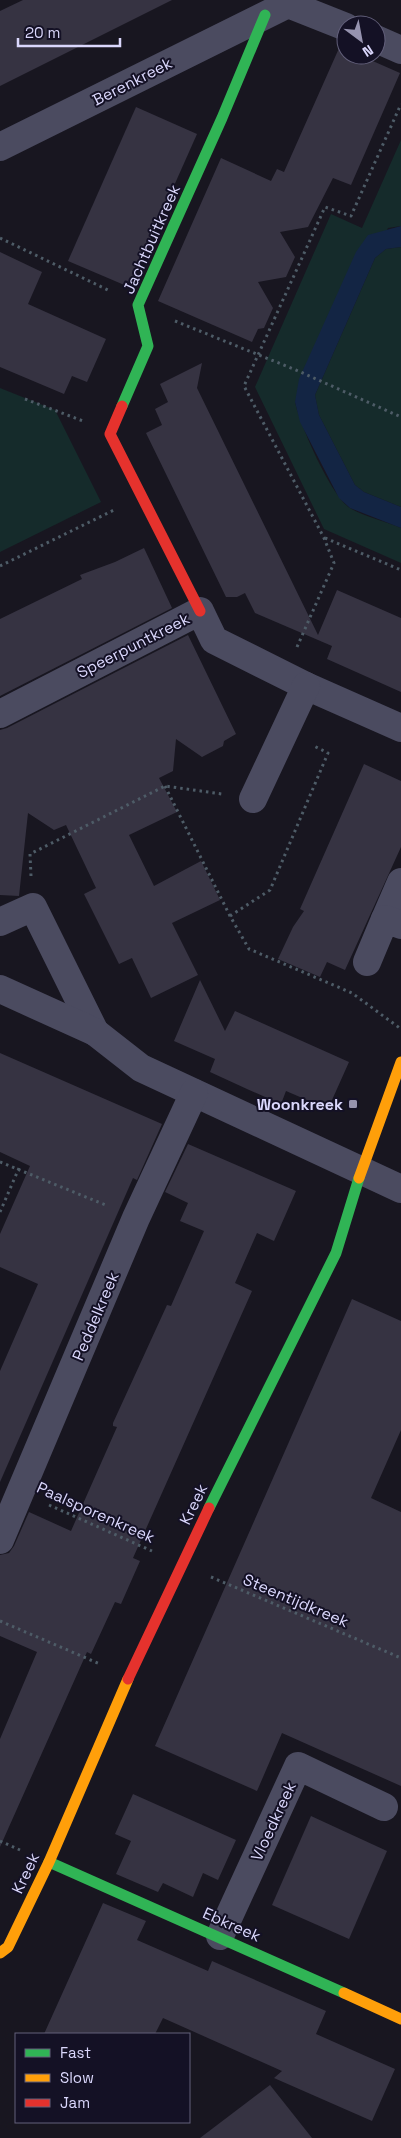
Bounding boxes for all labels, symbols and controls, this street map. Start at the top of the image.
scale bar [18,15,120,47]
north arrow [336,15,386,65]
text: 20 m [25,23,60,42]
text: N [359,41,377,61]
street label: Berenkreek [89,52,176,111]
street label: Jachtbuitkreek [118,181,185,297]
street label: Speerpuntkreek [73,608,194,683]
place label: Woonkreek [257,1094,343,1115]
marker: Woonkreek [347,1098,359,1110]
street label: Peddelkreek [67,1268,124,1364]
street label: Paalsporenkreek [33,1477,159,1548]
street label: Kreek [175,1480,212,1528]
street label: Steentijdkreek [240,1569,352,1632]
street label: Vloedkreek [246,1778,301,1864]
street label: Kreek [7,1849,44,1897]
street label: Ebkreek [200,1902,264,1947]
legend [15,2033,190,2123]
text: Fast [60,2043,91,2062]
text: Slow [60,2068,94,2087]
text: Jam [60,2093,90,2112]

